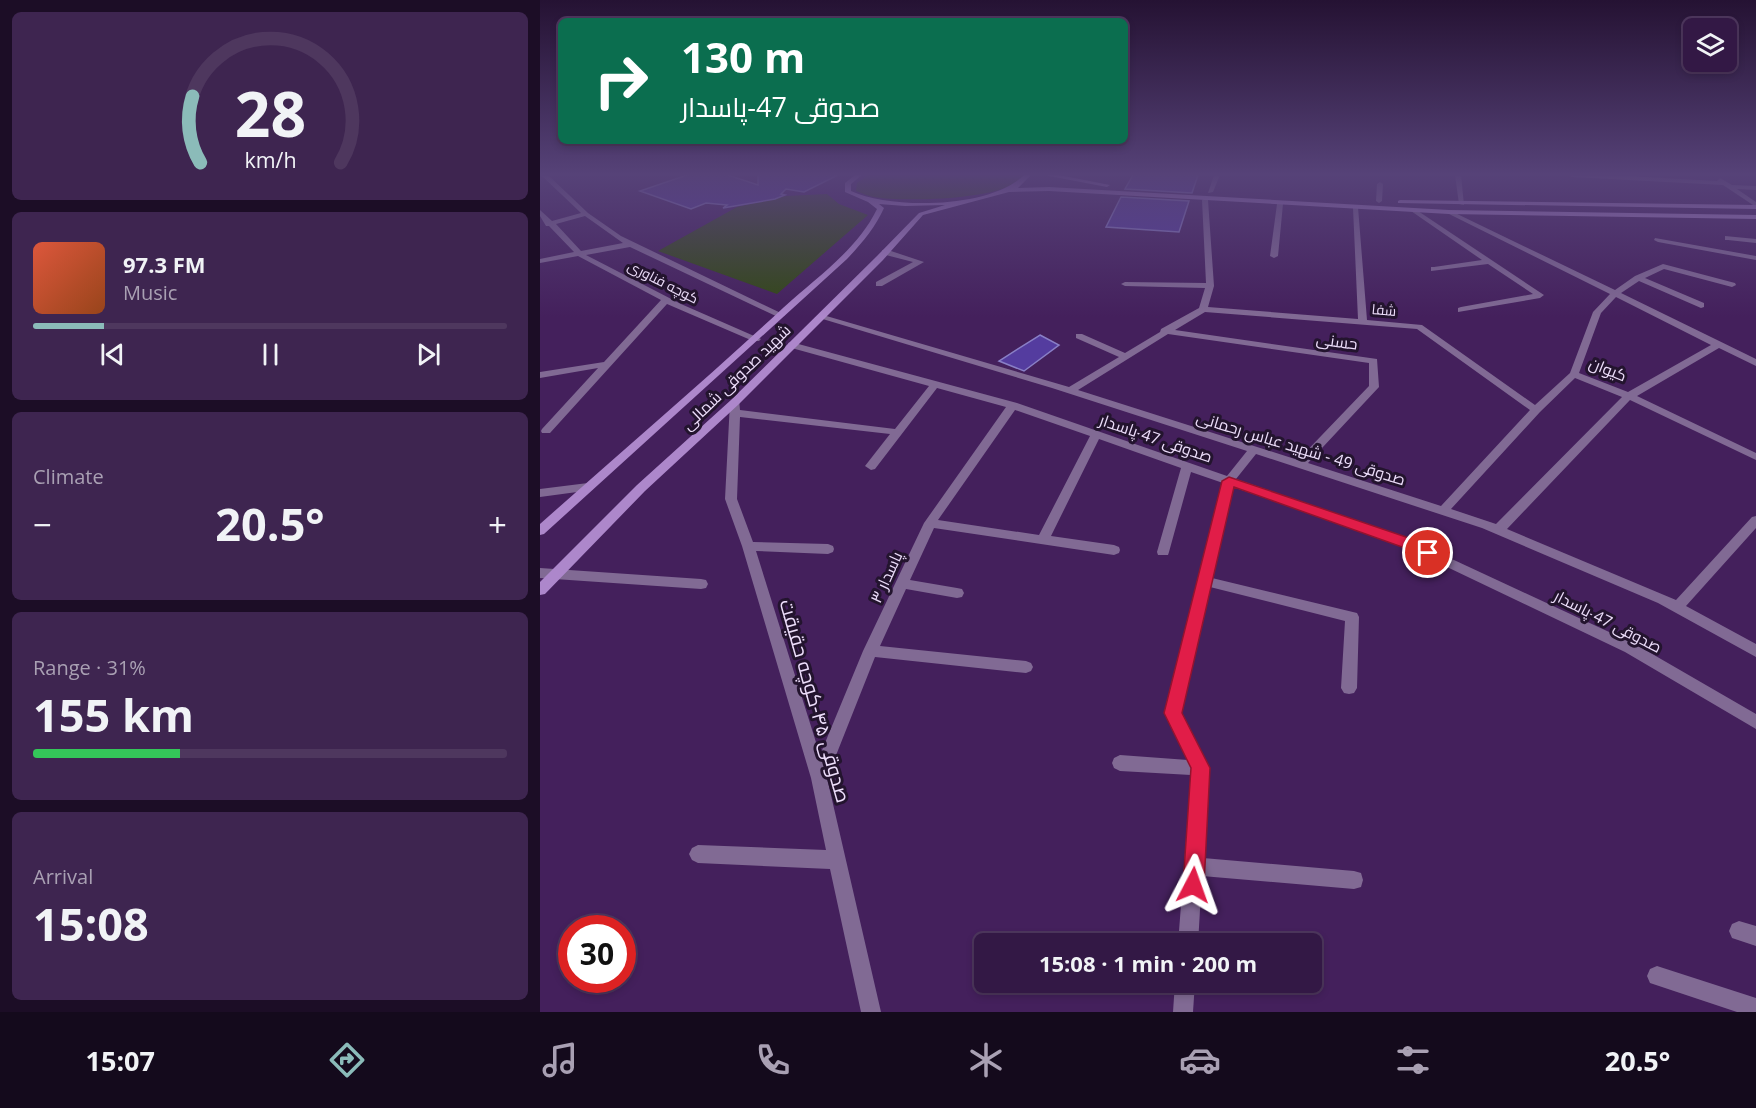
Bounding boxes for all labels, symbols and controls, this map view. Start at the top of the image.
map controls [1683,18,1737,72]
button: layers [1683,18,1737,72]
text: 130 m [681,28,805,85]
icon: right [582,42,660,120]
text: 28 [234,70,306,155]
text: صدوقی 47-پاسدار [681,88,880,125]
text: km/h [244,145,296,174]
text: 97.3 FM [123,249,206,279]
street label: کوچه فناوری [624,256,702,308]
text: Music [123,279,177,306]
street label: شفا [1371,299,1397,320]
street label: شهید صدوقی شمالی [677,319,795,435]
street label: حسنی [1315,327,1359,355]
icon: previous [96,338,129,371]
icon: pause [254,338,287,371]
icon: next [412,338,445,371]
street label: کیوان [1586,352,1630,386]
street label: صدوقی 49 - شهید عباس رحمانی [1194,406,1408,490]
street label: صدوقی 47-پاسدار [1095,408,1215,469]
text: Climate [33,463,104,490]
text: 20.5° [215,493,325,554]
text: − [33,502,52,547]
text: + [488,502,507,547]
pin [1402,527,1453,578]
icon: arrive [1411,536,1444,569]
street label: پاسدار ۳ [865,547,909,607]
street label: صدوقی 47-پاسدار [1549,584,1666,658]
street label: صدوقی ۴۵-کوچه حقیقت [773,596,857,806]
text: Range · 31% [33,654,146,681]
text: 155 km [33,684,194,745]
position arrow [1161,853,1225,917]
text: Arrival [33,863,93,890]
text: 15:08 [33,893,149,954]
speed limit sign: 30 [558,915,636,993]
text: 15:08 · 1 min · 200 m [1039,948,1257,978]
icon: directions [326,1039,368,1081]
icon: music [539,1039,581,1081]
icon: phone [752,1039,794,1081]
icon: climate [965,1039,1007,1081]
icon: car [1179,1039,1221,1081]
icon: filters [1392,1039,1434,1081]
text: 15:07 [86,1042,155,1079]
text: 20.5° [1605,1042,1670,1079]

